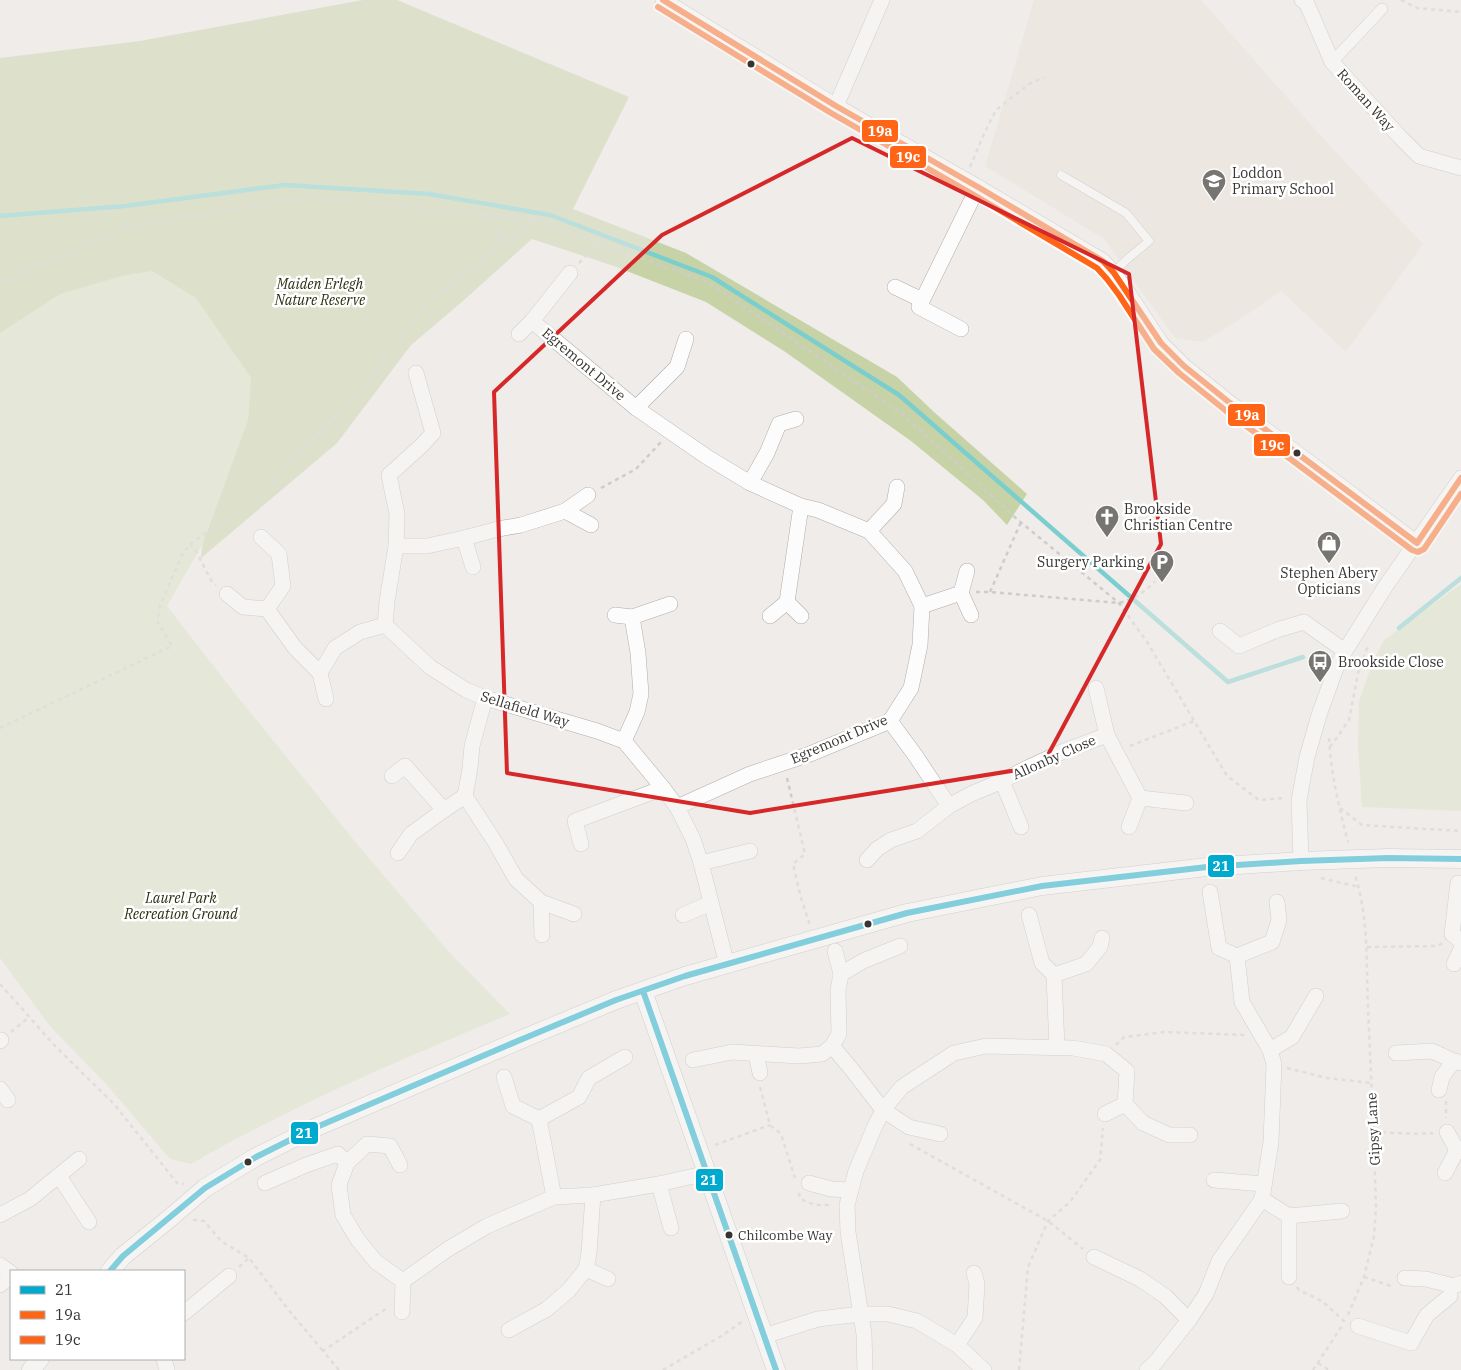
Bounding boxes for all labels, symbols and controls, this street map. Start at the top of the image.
unlabelled marker [746,59,756,69]
street label: Roman Way [1333,65,1399,135]
line badge: 19a [861,119,899,143]
text: 19a [868,122,892,140]
line badge: 19c [889,145,927,169]
text: 19c [896,148,921,166]
place label: Loddon Primary School [1232,164,1334,198]
school or university icon: Loddon Primary School [1201,168,1227,202]
park label: Maiden Erlegh Nature Reserve [274,275,366,309]
street label: Egremont Drive [538,324,630,404]
line badge: 19a [1227,403,1266,427]
text: 19a [1235,406,1259,424]
line badge: 19c [1253,433,1291,457]
text: 19c [1260,436,1285,454]
unlabelled marker [1292,448,1302,458]
place label: Brookside Christian Centre [1124,500,1232,534]
church icon: Brookside Christian Centre [1094,504,1120,538]
shop icon: Stephen Abery Opticians [1316,530,1342,564]
parking icon: Surgery Parking [1149,549,1175,583]
place label: Surgery Parking [1037,553,1144,571]
place label: Stephen Abery Opticians [1280,564,1378,598]
bus stop icon: Brookside Close [1307,649,1333,683]
place label: Brookside Close [1338,653,1444,671]
street label: Sellafield Way [479,687,572,731]
street label: Egremont Drive [788,710,890,768]
street label: Allonby Close [1010,731,1098,783]
line badge: 21 [1207,854,1235,878]
text: 21 [1213,857,1229,875]
park label: Laurel Park Recreation Ground [123,889,238,923]
unlabelled marker [863,919,873,929]
street label: Gipsy Lane [1362,1092,1384,1166]
line badge: 21 [290,1121,319,1145]
text: 21 [296,1124,312,1142]
unlabelled marker [243,1157,253,1167]
line badge: 21 [695,1168,724,1192]
text: 21 [701,1171,717,1189]
place label: Chilcombe Way [738,1227,833,1244]
marker: Chilcombe Way [724,1230,734,1240]
legend [10,1270,185,1360]
text: 21 [55,1280,73,1299]
text: 19a [55,1305,81,1324]
text: 19c [55,1330,81,1349]

